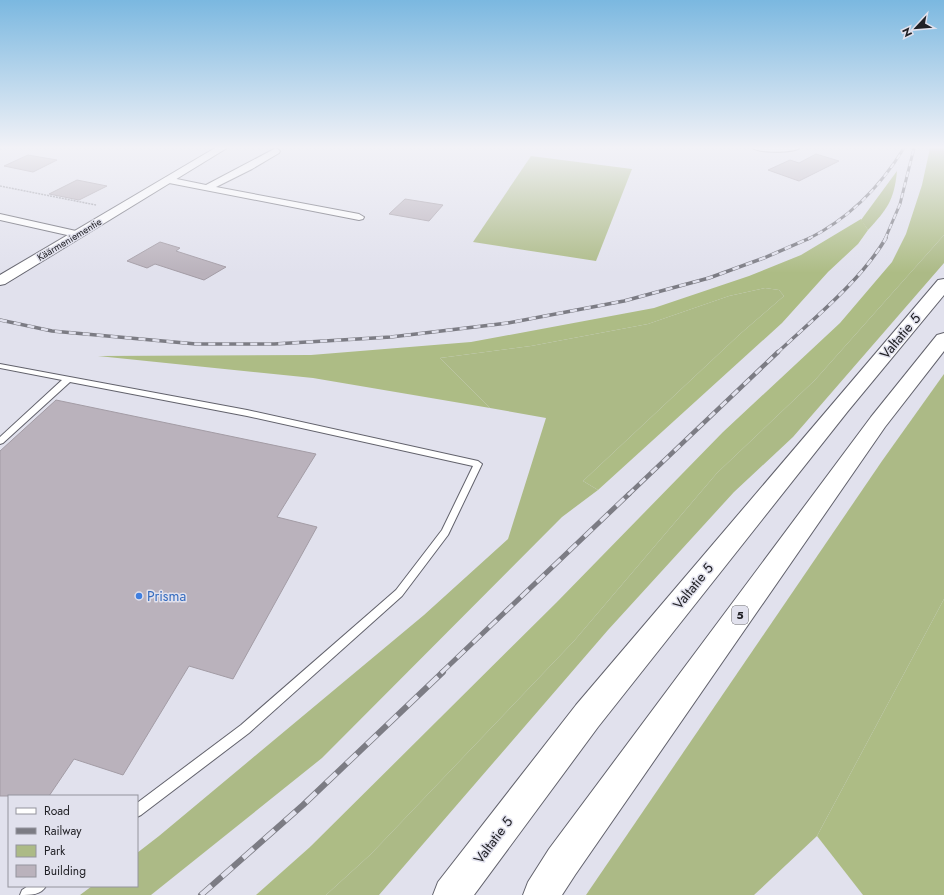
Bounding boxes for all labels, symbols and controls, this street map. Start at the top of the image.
north arrow [896,8,936,48]
text: N [898,25,916,40]
street label: Käärmeniementie [34,214,104,265]
street label: Valtatie 5 [875,309,925,363]
street label: Valtatie 5 [668,559,718,613]
place label: Prisma [147,586,186,606]
marker: Prisma [134,591,144,601]
road number: 5 [732,606,748,624]
legend [8,795,138,887]
text: Road [44,802,70,820]
street label: Valtatie 5 [469,812,517,868]
text: Railway [44,822,82,840]
text: Park [44,842,66,860]
text: Building [44,862,86,880]

